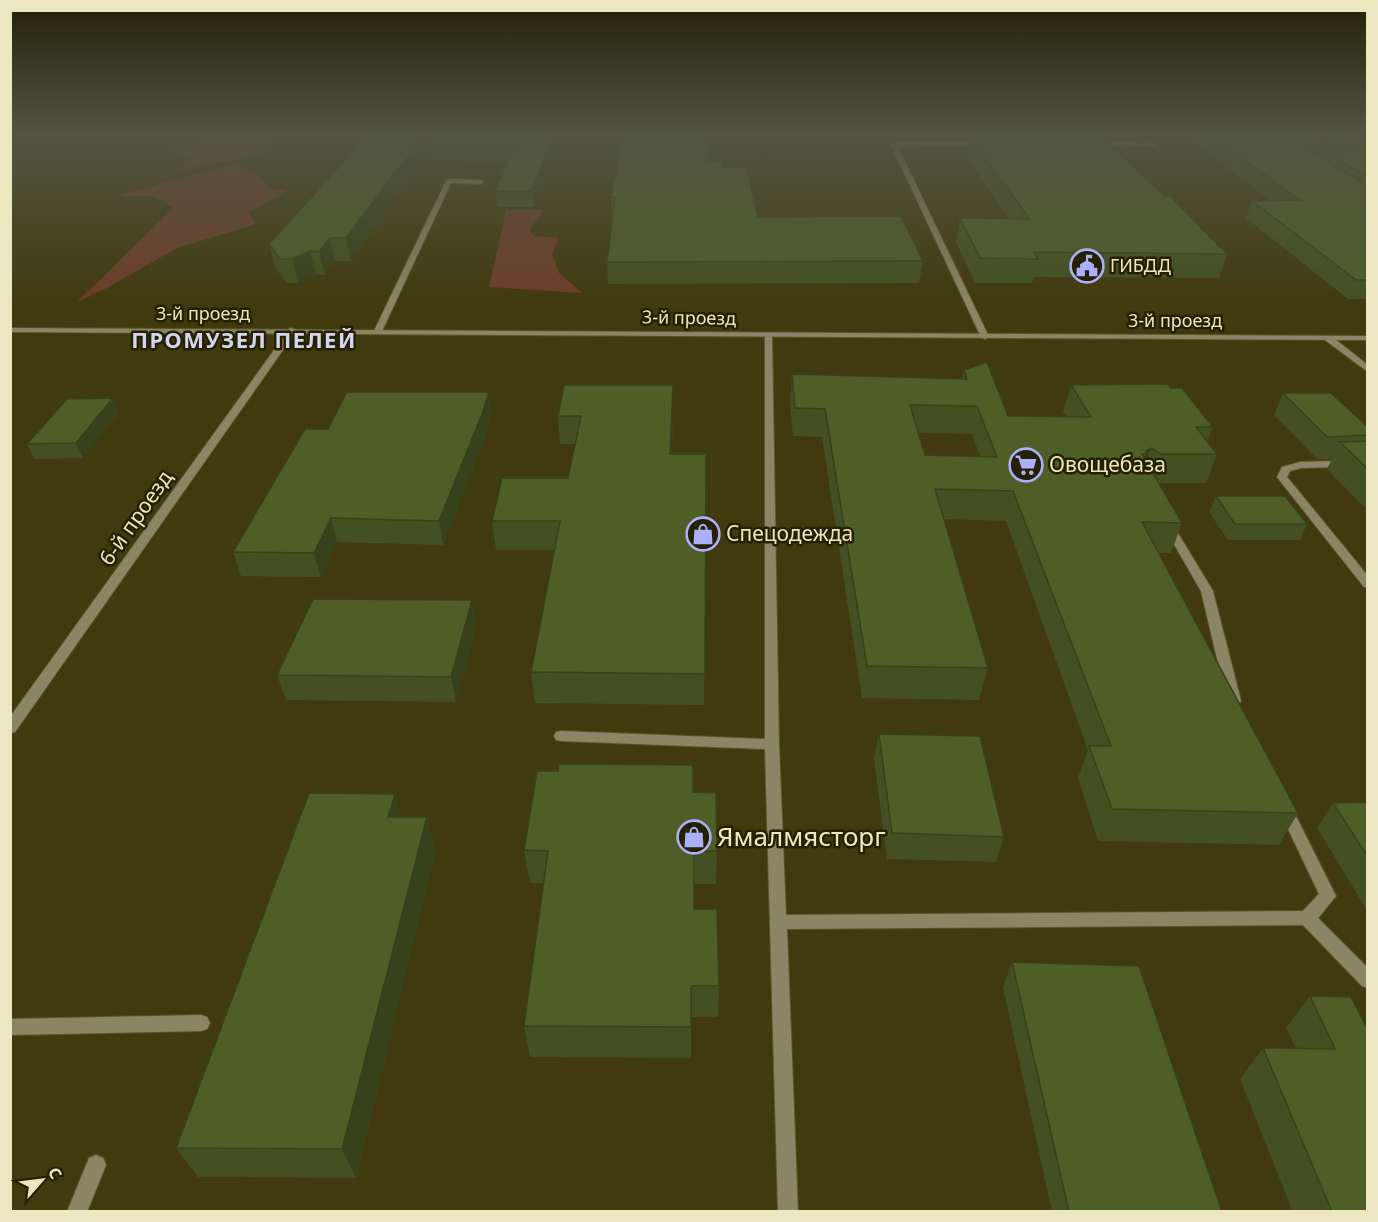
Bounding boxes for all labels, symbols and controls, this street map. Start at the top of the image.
public building icon: ГИБДД [1069,248,1105,284]
place label: ГИБДД [1110,253,1171,277]
street label: 3-й проезд [156,301,250,325]
street label: 3-й проезд [642,304,736,330]
street label: 3-й проезд [1128,308,1222,332]
district label: ПРОМУЗЕЛ ПЕЛЕЙ [131,324,357,354]
supermarket icon: Овощебаза [1008,447,1044,483]
place label: Овощебаза [1049,450,1166,478]
street label: 6-й проезд [92,464,178,570]
shop icon: Спецодежда [685,516,721,552]
place label: Спецодежда [726,519,853,547]
place label: Ямалмясторг [717,818,886,854]
shop icon: Ямалмясторг [676,819,712,855]
north arrow [12,1150,72,1210]
text: С [43,1163,67,1183]

